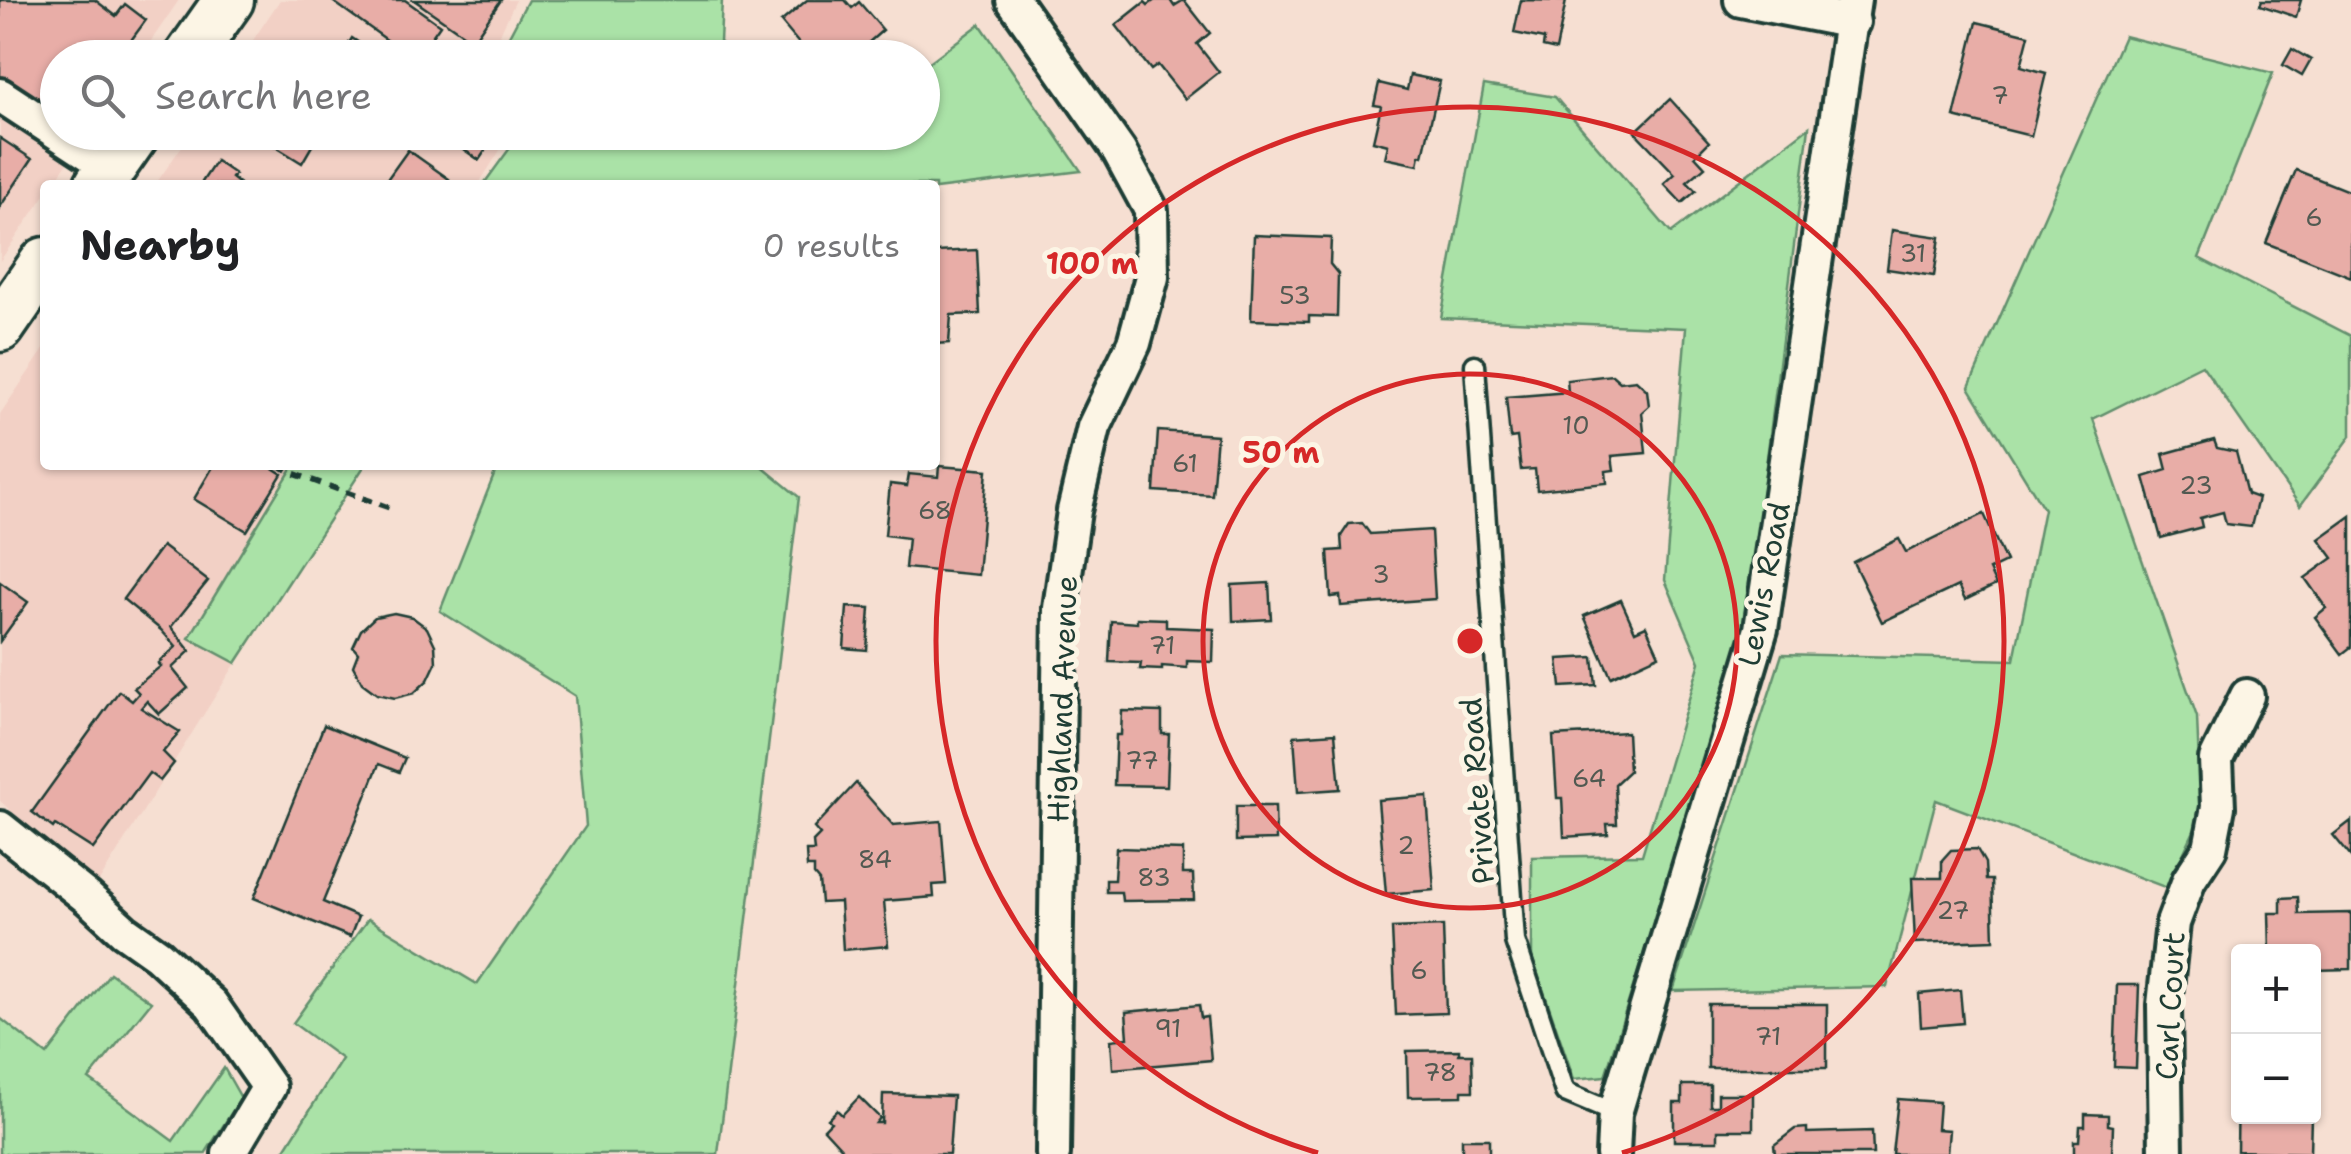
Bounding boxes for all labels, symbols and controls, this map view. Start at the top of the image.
search box [40,40,940,150]
icon: search [75,68,130,123]
text: Search here [155,70,372,121]
house number: 7 [1991,78,2009,112]
house number: 6 [2305,200,2323,234]
text: Nearby [80,217,240,273]
text: 0 results [763,224,900,267]
house number: 31 [1900,236,1926,270]
text: 100 m [1046,243,1138,284]
house number: 53 [1279,278,1311,312]
house number: 10 [1562,408,1590,442]
text: 50 m [1242,432,1320,473]
house number: 61 [1172,446,1198,480]
house number: 23 [2179,468,2213,502]
house number: 68 [918,493,952,527]
street label: Lewis Road [1728,498,1800,670]
house number: 3 [1372,557,1390,591]
street label: Highland Avenue [1037,575,1087,823]
centre of rings [1452,623,1488,659]
house number: 71 [1149,628,1175,662]
street label: Private Road [1450,696,1504,886]
house number: 77 [1125,743,1159,777]
house number: 64 [1572,761,1606,795]
house number: 2 [1397,828,1415,862]
house number: 84 [858,842,892,876]
house number: 83 [1137,860,1171,894]
house number: 27 [1936,893,1970,927]
street label: Carl Court [2146,931,2194,1081]
map controls [2231,944,2321,1124]
button: + [2231,944,2321,1034]
house number: 6 [1410,953,1428,987]
house number: 91 [1154,1011,1182,1045]
house number: 71 [1755,1019,1781,1053]
button: − [2231,1034,2321,1124]
house number: 78 [1423,1055,1457,1089]

